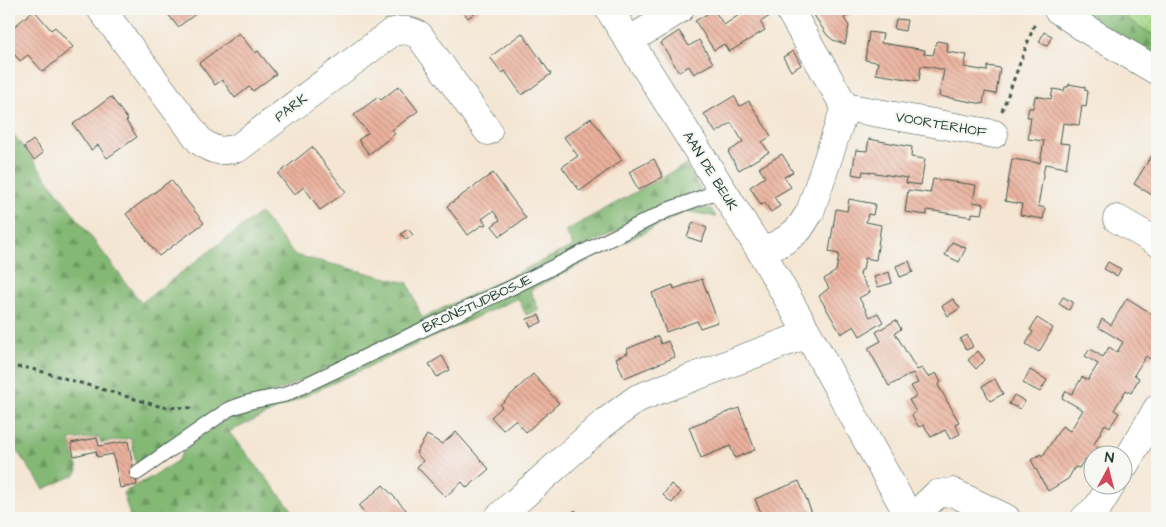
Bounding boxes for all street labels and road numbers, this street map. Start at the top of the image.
street label: PARK [270,89,312,127]
street label: VOORTERHOF [894,107,988,143]
street label: AAN DE BEUK [678,128,743,215]
street label: BRONSTIJDBOSJE [419,270,536,338]

